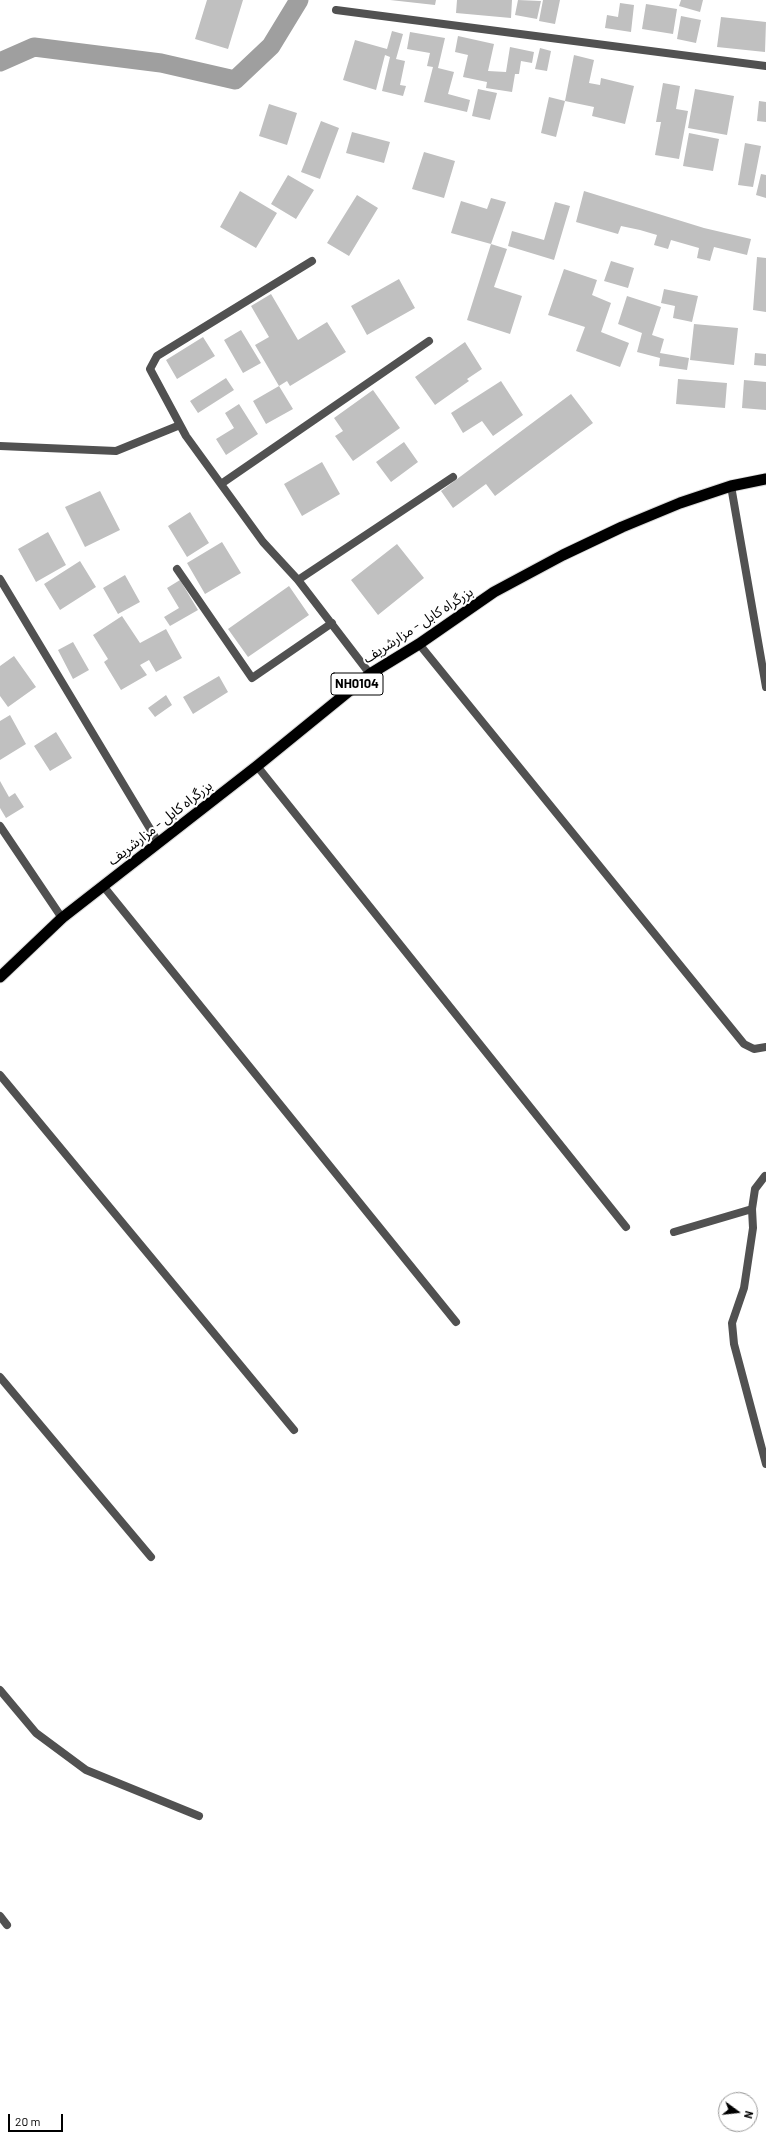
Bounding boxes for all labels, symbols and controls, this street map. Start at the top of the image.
street label: بزرگراه کابل - مزارشریف [360,583,476,667]
road number: NH0104 [331,673,383,695]
street label: بزرگراه کابل - مزارشریف [104,777,216,869]
north arrow [718,2092,758,2132]
scale bar [10,2106,65,2132]
text: N [742,2110,756,2120]
text: 20 m [15,2114,41,2128]

